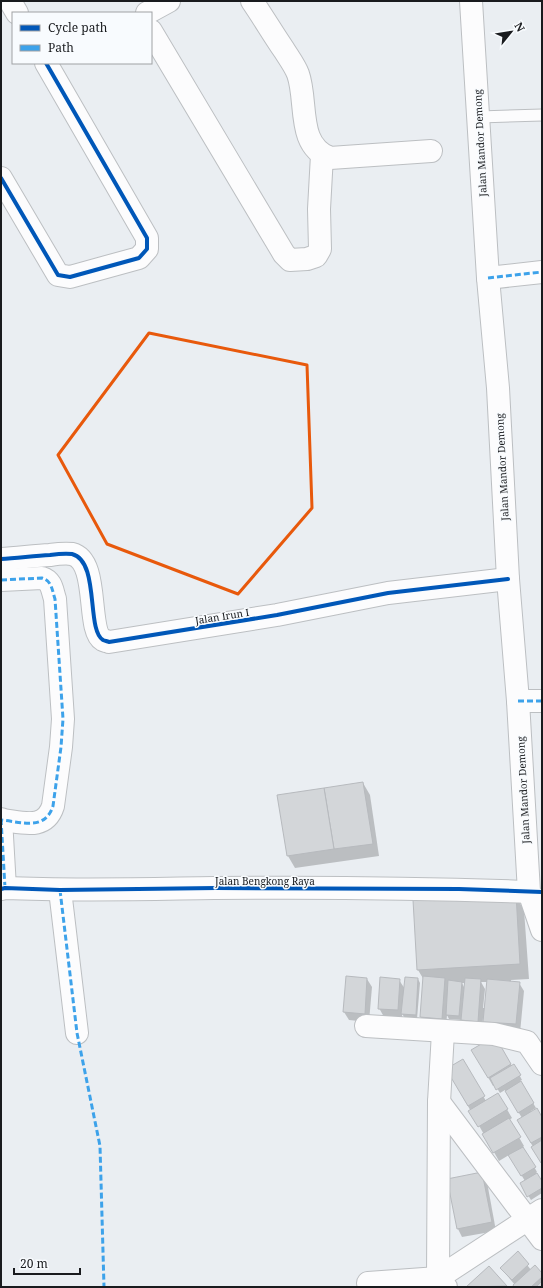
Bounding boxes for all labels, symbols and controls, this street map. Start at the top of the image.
legend [12,12,152,64]
north arrow [491,12,531,52]
text: Cycle path [48,19,108,36]
text: N [511,19,529,35]
text: Path [48,39,74,56]
street label: Jalan Mandor Demong [470,88,490,198]
street label: Jalan Mandor Demong [492,412,512,522]
street label: Jalan Irun I [193,605,250,627]
street label: Jalan Mandor Demong [513,735,533,845]
street label: Jalan Bengkong Raya [214,874,315,888]
scale bar [14,1250,80,1276]
text: 20 m [20,1255,48,1272]

